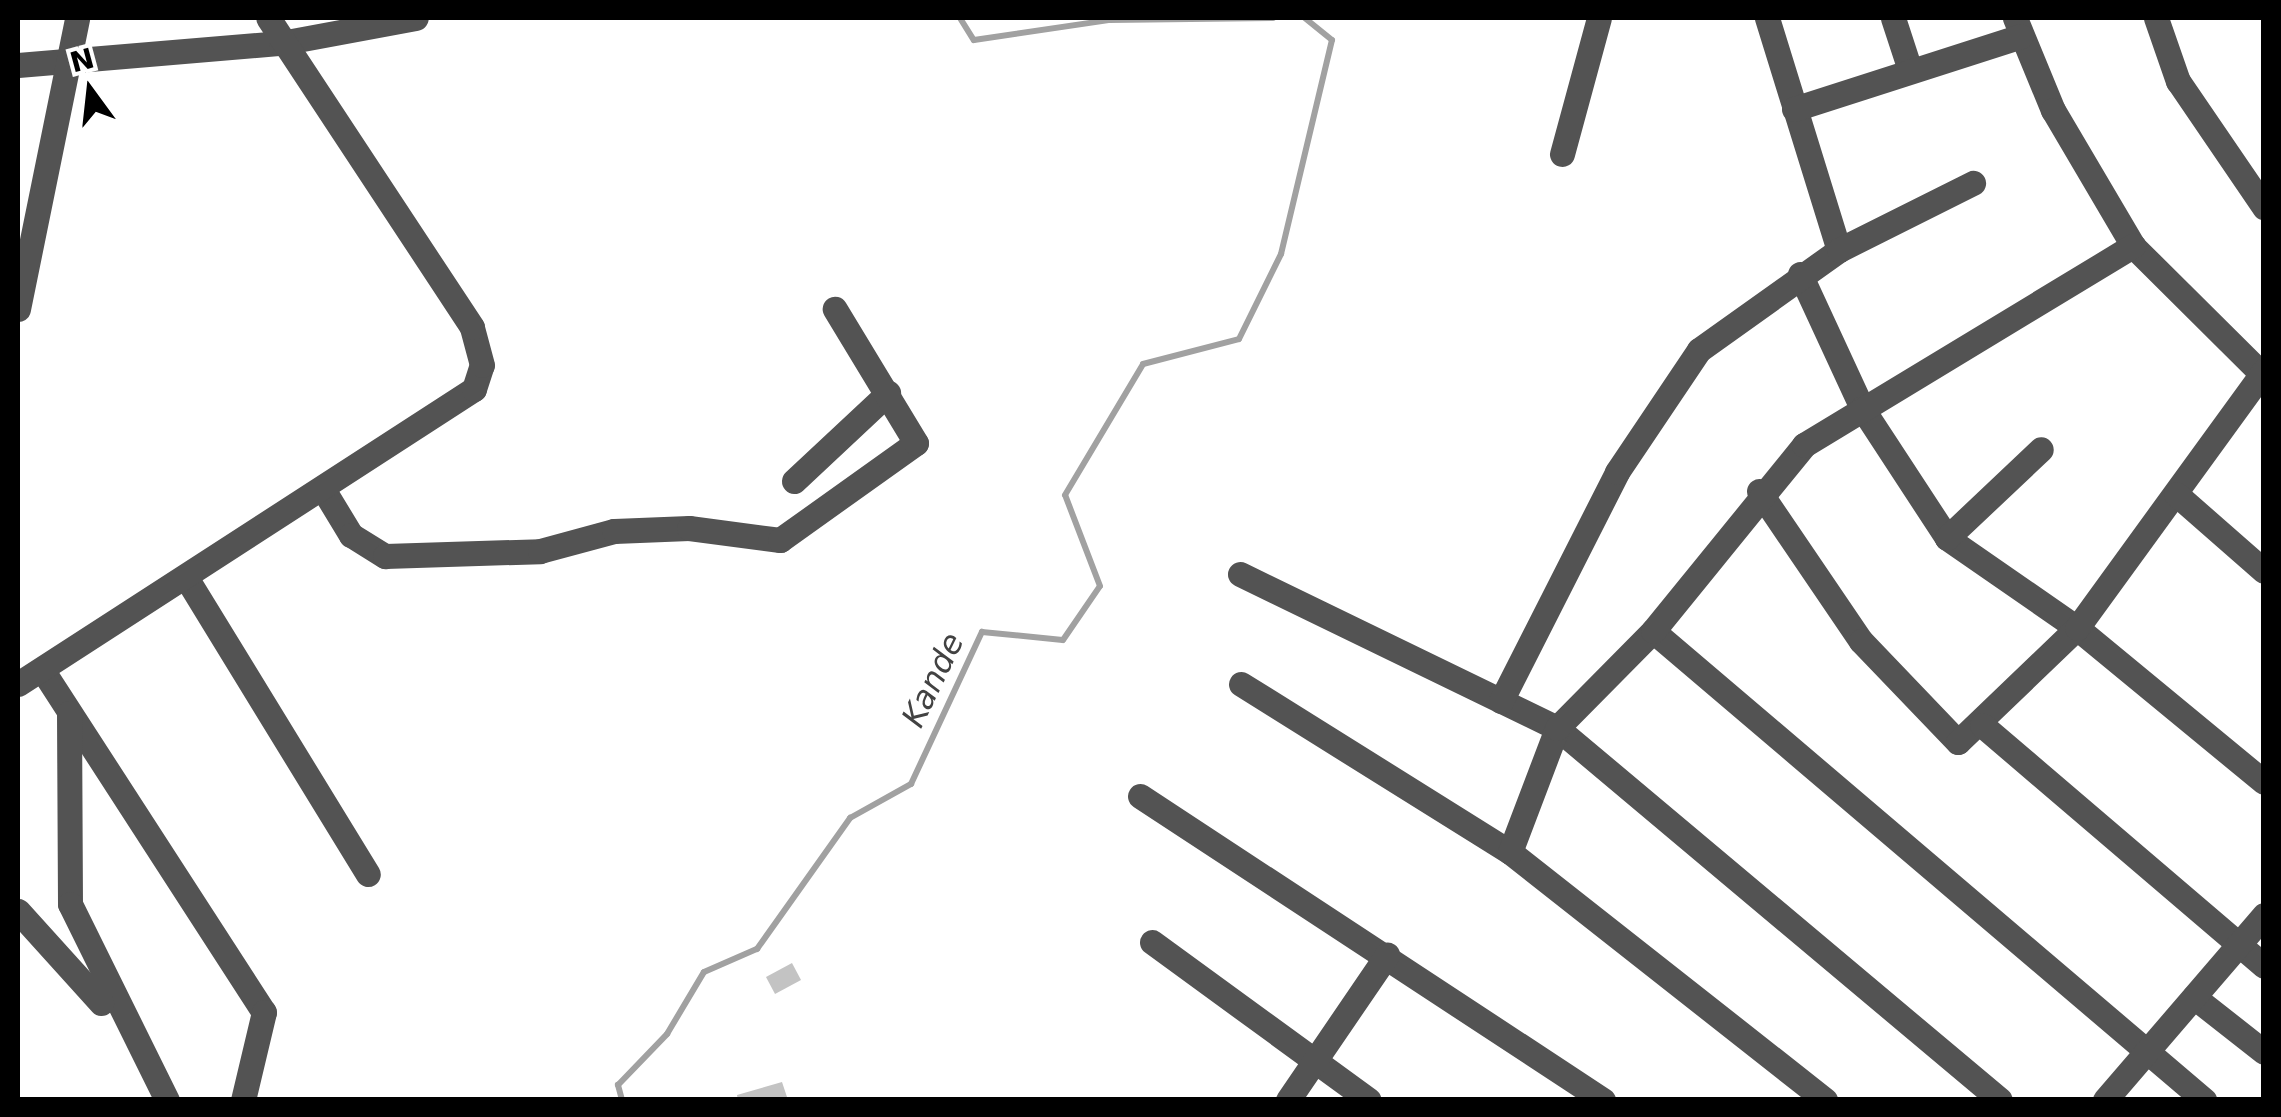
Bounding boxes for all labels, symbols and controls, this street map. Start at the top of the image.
north arrow [40,40,140,140]
text: N [67,42,98,80]
water label: Kande [894,627,972,733]

